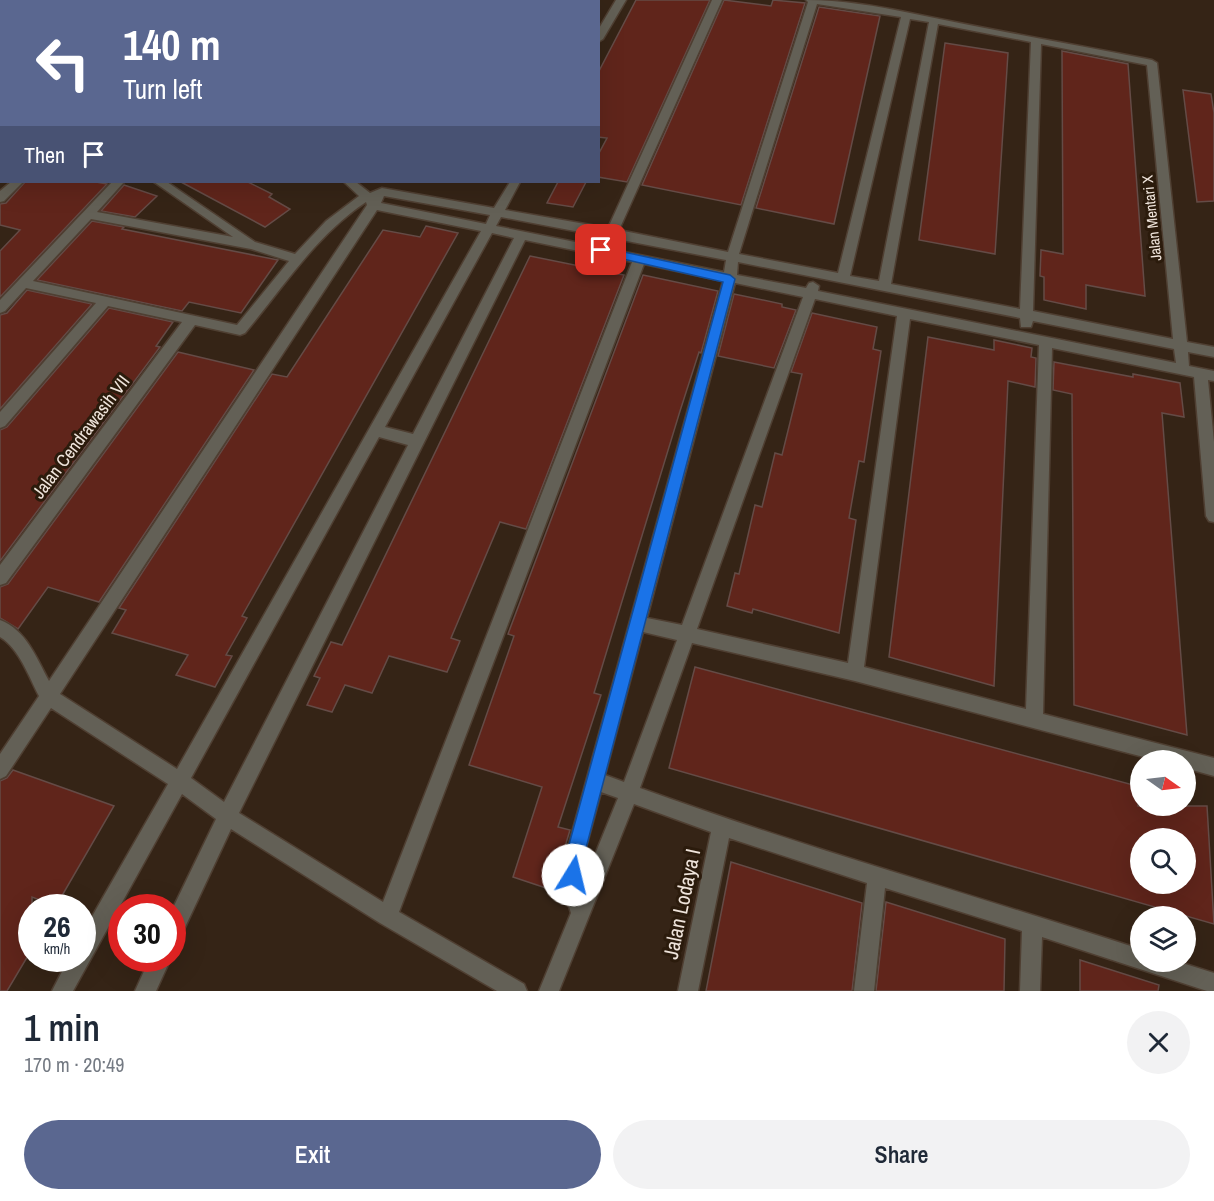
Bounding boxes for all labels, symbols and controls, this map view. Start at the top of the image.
text: 140 m [123,17,221,73]
icon: left [24,24,102,102]
text: Turn left [123,71,202,107]
icon: arrive [77,138,110,171]
text: Then [24,140,65,170]
street label: Jalan Mentari X [1136,173,1166,262]
pin [575,224,626,275]
icon: arrive [584,233,617,266]
street label: Jalan Cendrawasih VII [26,370,135,504]
north arrow [1130,750,1196,816]
map controls [1130,750,1196,972]
button: search [1130,828,1196,894]
position arrow [541,843,605,907]
street label: Jalan Lodaya I [656,846,707,962]
speed limit sign: 30 [108,894,186,972]
text: 26 [43,906,71,946]
button: layers [1130,906,1196,972]
text: km/h [44,938,70,959]
text: 1 min [24,1004,100,1052]
button: close [1127,1011,1190,1074]
text: 170 m · 20:49 [24,1051,124,1078]
button: Exit [24,1120,601,1189]
button: Share [613,1120,1190,1189]

